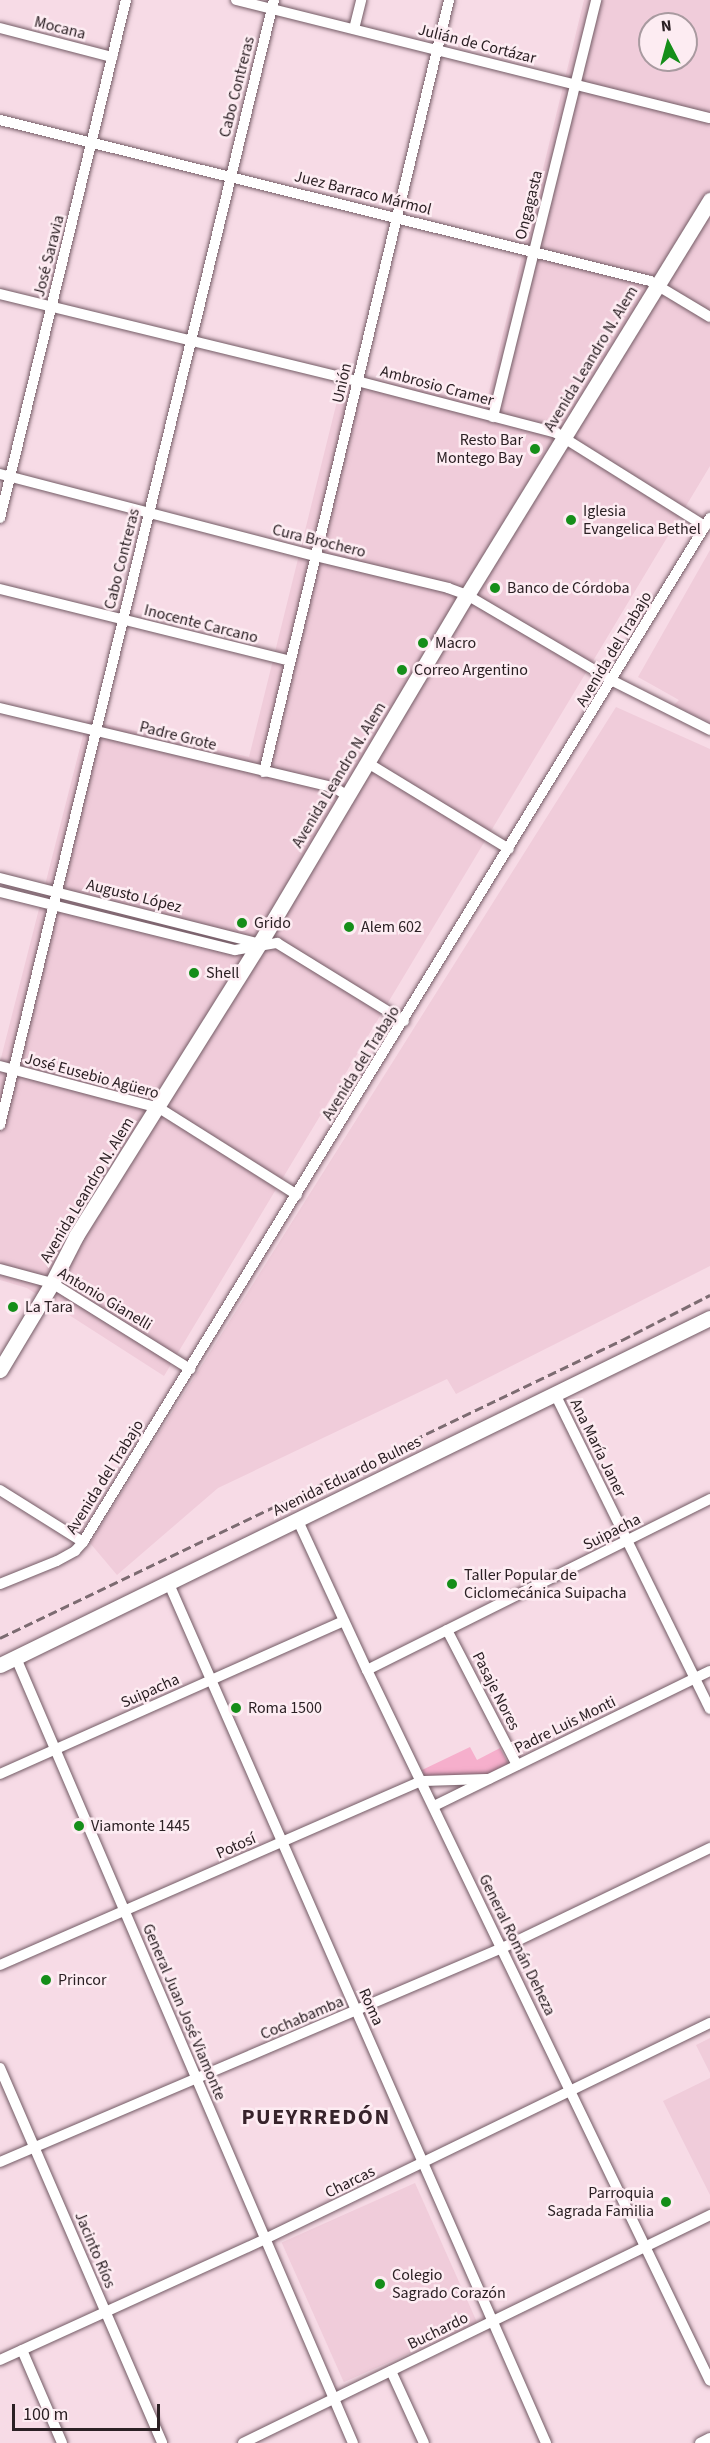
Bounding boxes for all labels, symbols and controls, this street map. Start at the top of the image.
street label: Mocana [32,12,88,44]
north arrow [638,12,698,72]
text: N [660,15,673,38]
street label: Julián de Cortázar [416,20,538,68]
street label: Cabo Contreras [215,35,259,139]
street label: Juez Barraco Mármol [292,167,434,219]
street label: Ongagasta [511,168,547,242]
street label: José Saravia [30,213,68,299]
street label: Avenida Leandro N. Alem [540,283,642,435]
street label: Unión [328,361,356,405]
street label: Ambrosio Cramer [378,362,496,410]
place label: Resto Bar Montego Bay [436,430,523,468]
marker: Resto Bar Montego Bay [528,442,542,456]
place label: Iglesia Evangelica Bethel [583,501,701,539]
street label: Cabo Contreras [100,507,144,611]
marker: Iglesia Evangelica Bethel [564,513,578,527]
street label: Cura Brochero [270,520,368,562]
place label: Banco de Córdoba [507,578,630,598]
marker: Banco de Córdoba [488,581,502,595]
street label: Avenida del Trabajo [572,588,656,710]
street label: Inocente Carcano [142,601,260,647]
place label: Macro [435,633,476,653]
marker: Macro [416,636,430,650]
place label: Correo Argentino [414,660,528,680]
marker: Correo Argentino [395,663,409,677]
street label: Avenida Leandro N. Alem [288,699,390,851]
street label: Padre Grote [138,717,218,755]
street label: Augusto López [84,875,184,917]
place label: Grido [254,913,291,933]
marker: Grido [235,916,249,930]
place label: Alem 602 [361,917,422,937]
marker: Alem 602 [342,920,356,934]
place label: Shell [206,963,239,983]
marker: Shell [187,966,201,980]
street label: Avenida del Trabajo [318,1002,404,1124]
street label: José Eusebio Agüero [23,1049,161,1103]
street label: Avenida Leandro N. Alem [36,1114,138,1266]
street label: Antonio Gianelli [54,1263,156,1335]
place label: La Tara [25,1297,73,1317]
marker: La Tara [6,1300,20,1314]
street label: Ana María Janer [566,1396,630,1500]
street label: Avenida del Trabajo [62,1416,148,1538]
street label: Avenida Eduardo Bulnes [270,1432,424,1520]
street label: Suipacha [580,1509,644,1555]
place label: Taller Popular de Ciclomecánica Suipacha [464,1565,627,1603]
marker: Taller Popular de Ciclomecánica Suipacha [445,1577,459,1591]
street label: Pasaje Nores [468,1649,524,1733]
street label: Suipacha [118,1670,182,1712]
street label: Padre Luis Monti [511,1692,619,1758]
place label: Roma 1500 [248,1698,322,1718]
marker: Roma 1500 [229,1701,243,1715]
place label: Viamonte 1445 [91,1816,190,1836]
marker: Viamonte 1445 [72,1819,86,1833]
street label: Potosí [213,1829,259,1863]
street label: General Román Deheza [474,1871,560,2019]
street label: General Juan José Viamonte [138,1921,230,2103]
place label: Princor [58,1970,106,1990]
marker: Princor [39,1973,53,1987]
street label: Roma [354,1985,388,2029]
street label: Cochabamba [258,1992,346,2044]
district label: PUEYRREDÓN [241,2105,391,2131]
street label: Charcas [322,2162,378,2202]
place label: Parroquia Sagrada Familia [547,2183,654,2221]
marker: Parroquia Sagrada Familia [659,2195,673,2209]
street label: Jacinto Ríos [70,2209,120,2291]
place label: Colegio Sagrado Corazón [392,2265,506,2303]
marker: Colegio Sagrado Corazón [373,2277,387,2291]
street label: Buchardo [405,2308,471,2354]
scale bar [15,2392,164,2430]
text: 100 m [23,2402,68,2427]

